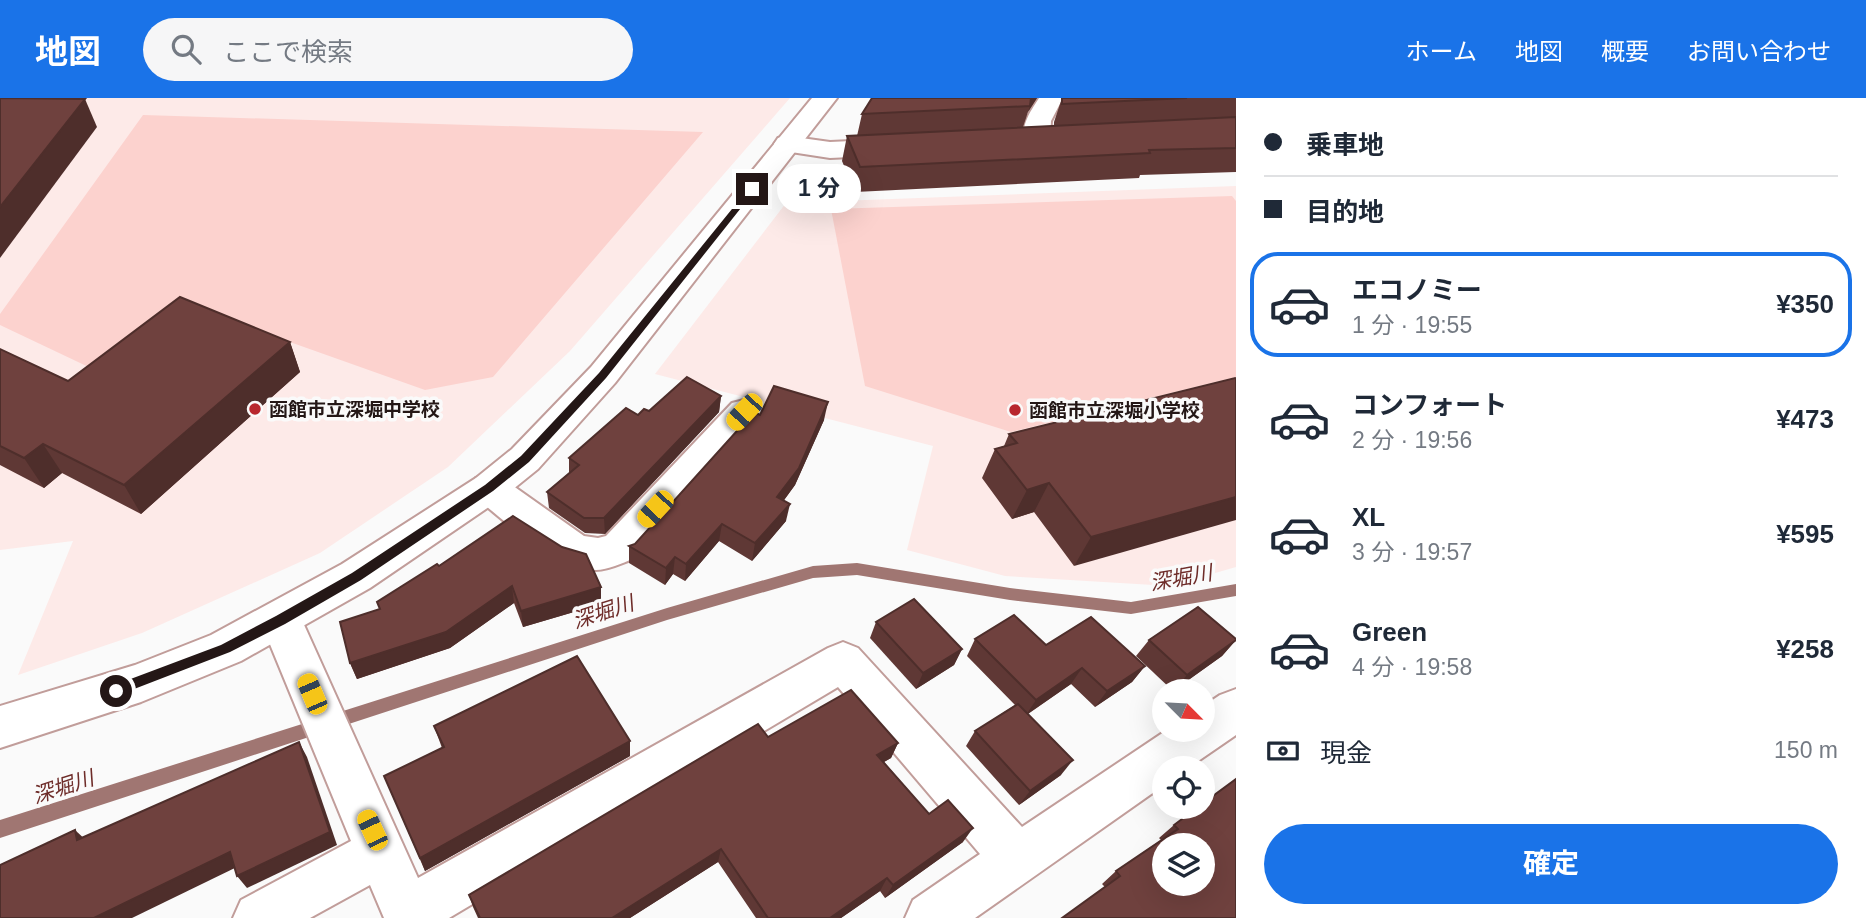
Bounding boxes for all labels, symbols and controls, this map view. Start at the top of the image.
search box [143,18,633,81]
icon: search [167,30,205,68]
text: 地図 [35,33,101,70]
text: ここで検索 [223,37,353,67]
text: ホーム [1406,38,1477,65]
text: 地図 [1515,38,1563,65]
text: 概要 [1601,38,1649,65]
text: お問い合わせ [1687,38,1831,65]
text: 乗車地 [1306,130,1384,160]
callout: 1 分 [776,164,860,214]
route end [736,173,768,205]
text: 1 分 [798,175,840,201]
text: 目的地 [1306,197,1384,227]
icon: car [1268,273,1331,336]
text: エコノミー [1352,275,1482,305]
text: ¥350 [1776,289,1834,319]
text: 1 分 · 19:55 [1352,312,1472,338]
icon: car [1268,388,1331,451]
car [722,389,767,435]
text: コンフォート [1352,390,1507,420]
place label: 函館市立深堀中学校 [269,399,440,420]
place label: 函館市立深堀小学校 [1029,400,1200,421]
marker: 函館市立深堀中学校 [247,401,263,417]
marker: 函館市立深堀小学校 [1007,402,1023,418]
text: ¥473 [1776,404,1834,434]
text: 2 分 · 19:56 [1352,427,1472,453]
car [633,486,678,532]
text: XL [1352,502,1385,532]
icon: car [1268,503,1331,566]
text: ¥595 [1776,519,1834,549]
text: 3 分 · 19:57 [1352,539,1472,565]
water label: 深堀川 [1148,560,1216,594]
water label: 深堀川 [569,590,638,632]
text: Green [1352,617,1427,647]
icon: car [1268,618,1331,681]
text: ¥258 [1776,634,1834,664]
text: 4 分 · 19:58 [1352,654,1472,680]
car [295,671,330,717]
route start [100,675,132,707]
north arrow [1152,679,1214,742]
map controls [1152,679,1215,896]
icon: cash [1264,732,1302,770]
text: 150 m [1774,737,1838,763]
text: 現金 [1320,738,1372,768]
button: locate [1152,756,1215,819]
water label: 深堀川 [29,765,98,807]
car [354,807,391,853]
button: 確定 [1264,824,1838,904]
button: layers [1152,833,1215,896]

